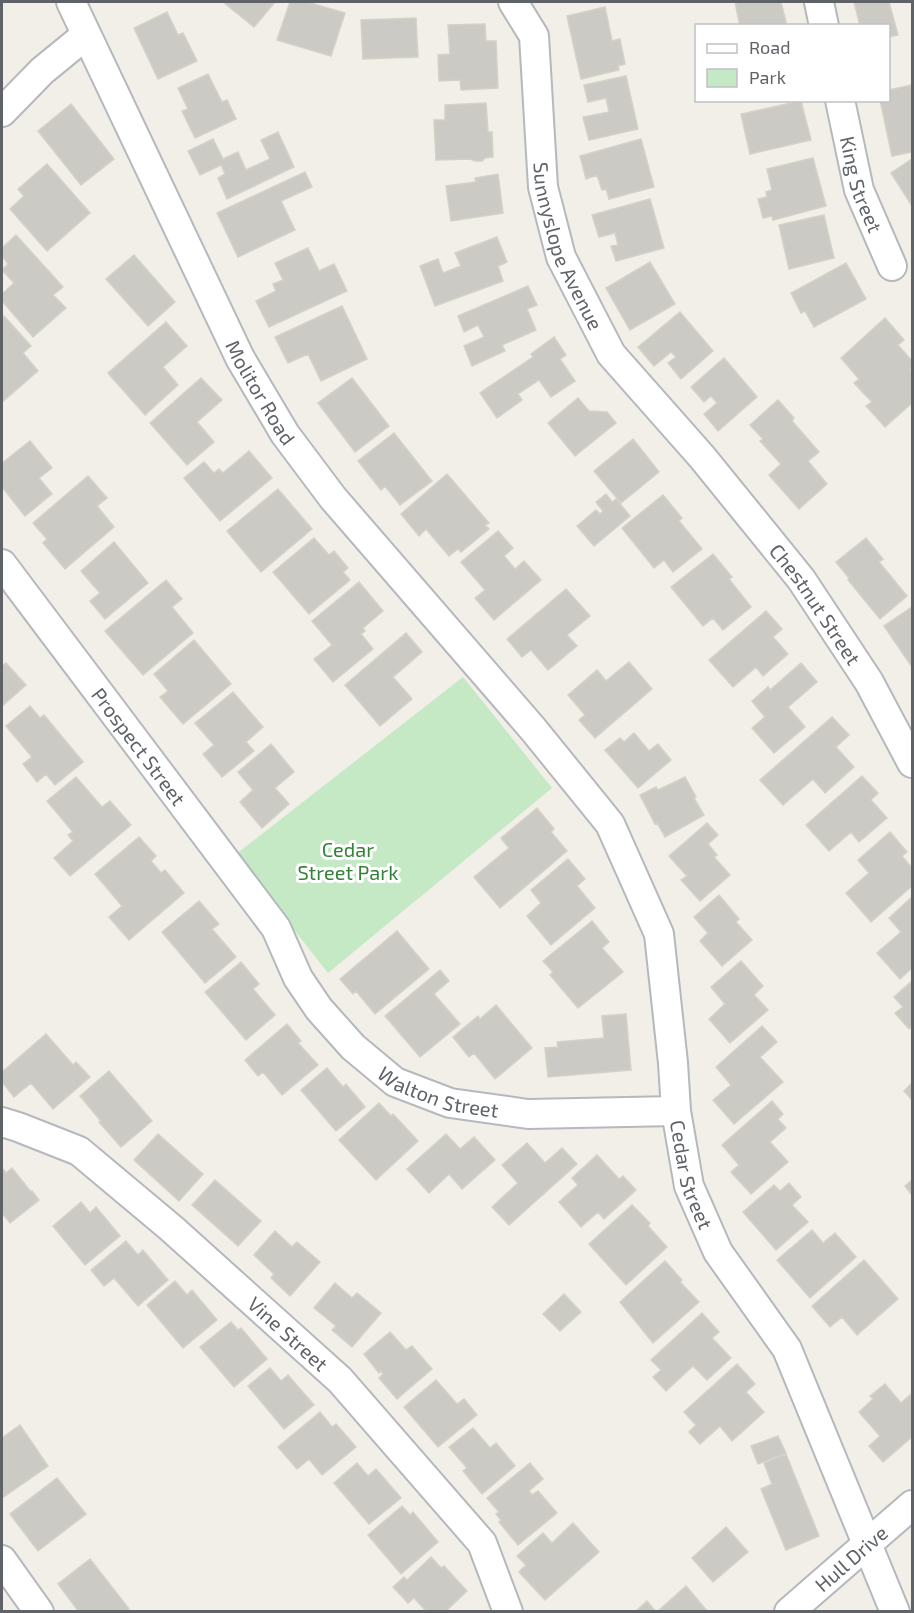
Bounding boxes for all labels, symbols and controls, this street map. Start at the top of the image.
legend [695,24,890,102]
text: Road [749,36,790,58]
text: Park [749,66,786,88]
street label: King Street [836,134,888,236]
street label: Sunnyslope Avenue [530,161,608,334]
street label: Molitor Road [221,336,301,449]
street label: Chestnut Street [765,539,866,669]
street label: Prospect Street [87,683,191,810]
park label: Cedar Street Park [298,837,398,884]
street label: Walton Street [373,1061,500,1122]
street label: Cedar Street [666,1118,718,1233]
street label: Vine Street [243,1291,334,1376]
street label: Hull Drive [810,1520,892,1596]

